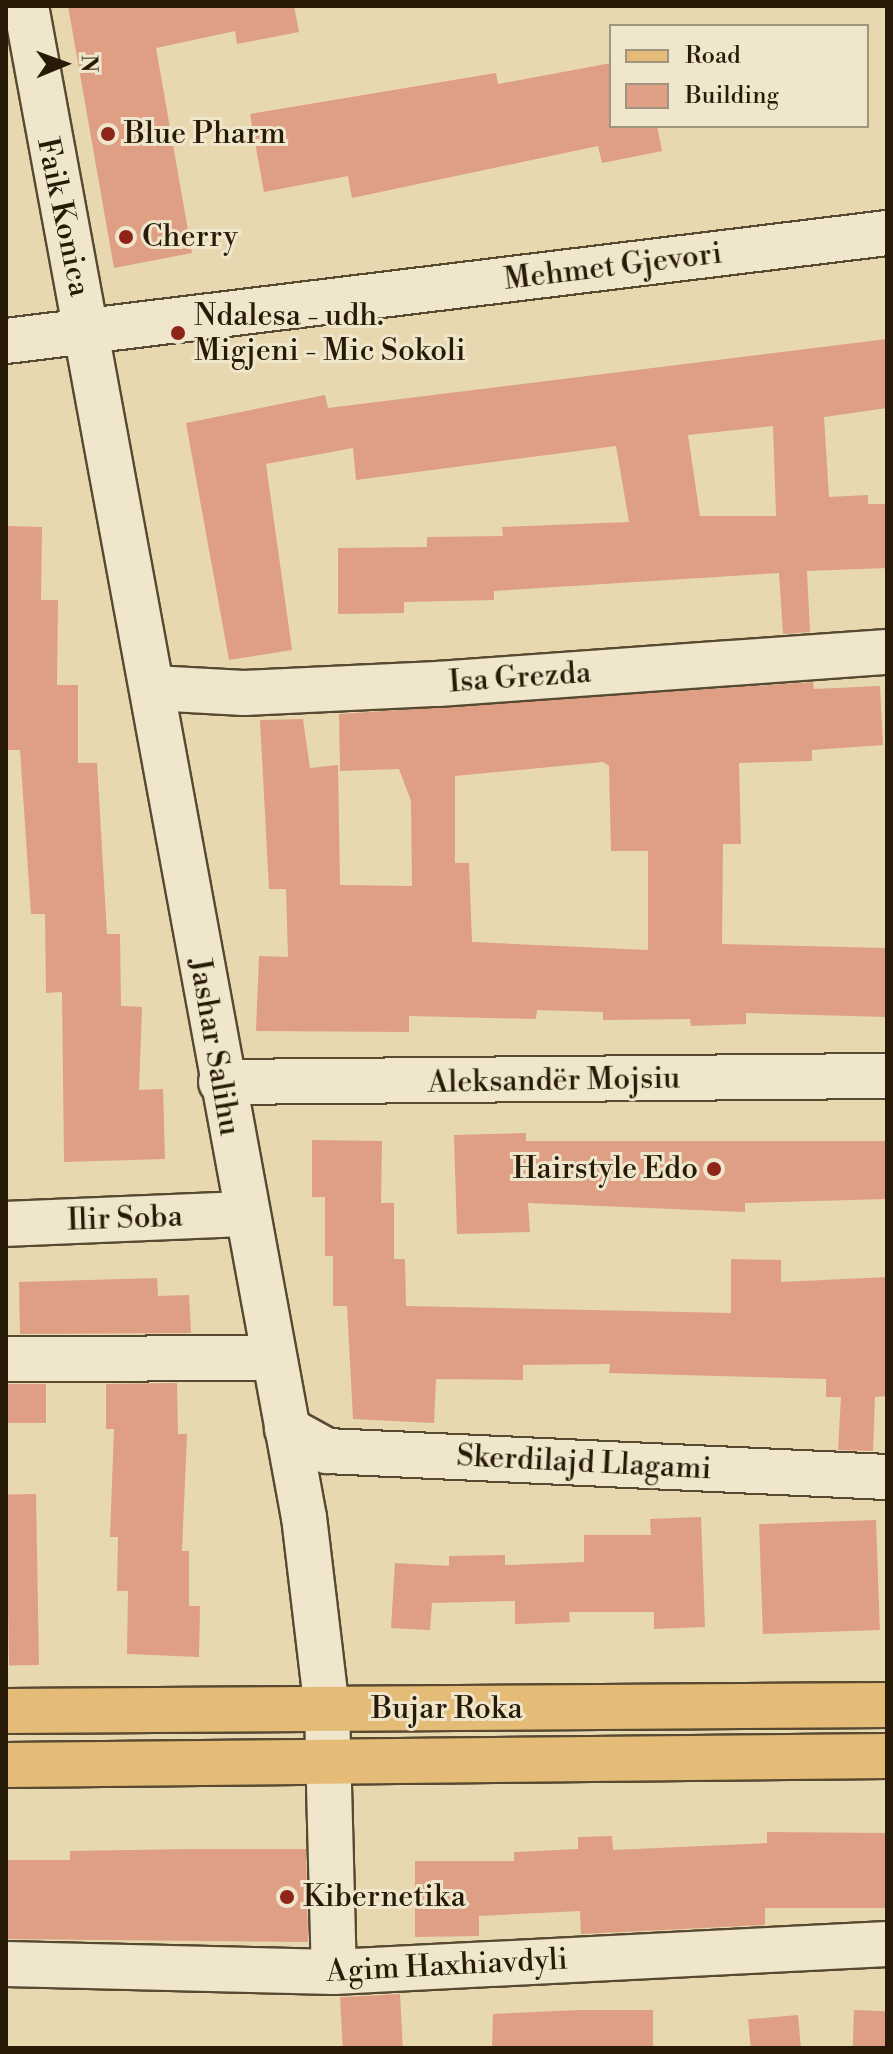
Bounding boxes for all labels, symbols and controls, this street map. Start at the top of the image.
north arrow [24,24,104,104]
legend [609,24,869,128]
text: Road [685,41,741,71]
text: N [75,55,102,73]
text: Building [685,81,779,111]
place label: Blue Pharm [124,116,286,152]
marker: Blue Pharm [99,125,117,143]
street label: Faik Konica [29,134,97,300]
place label: Cherry [142,219,238,255]
marker: Cherry [117,228,135,246]
street label: Mehmet Gjevori [502,236,724,298]
place label: Ndalesa - udh. Migjeni - Mic Sokoli [194,298,466,368]
marker: Ndalesa - udh. Migjeni - Mic Sokoli [169,324,187,342]
street label: Isa Grezda [448,655,592,701]
street label: Jashar Salihu [181,956,247,1138]
street label: Aleksandër Mojsiu [427,1061,681,1101]
place label: Hairstyle Edo [513,1151,698,1187]
marker: Hairstyle Edo [705,1160,723,1178]
street label: Ilir Soba [67,1199,183,1239]
street label: Skerdilajd Llagami [456,1438,712,1488]
street label: Bujar Roka [371,1691,523,1727]
place label: Kibernetika [303,1879,466,1915]
marker: Kibernetika [278,1888,296,1906]
street label: Agim Haxhiavdyli [325,1942,569,1990]

